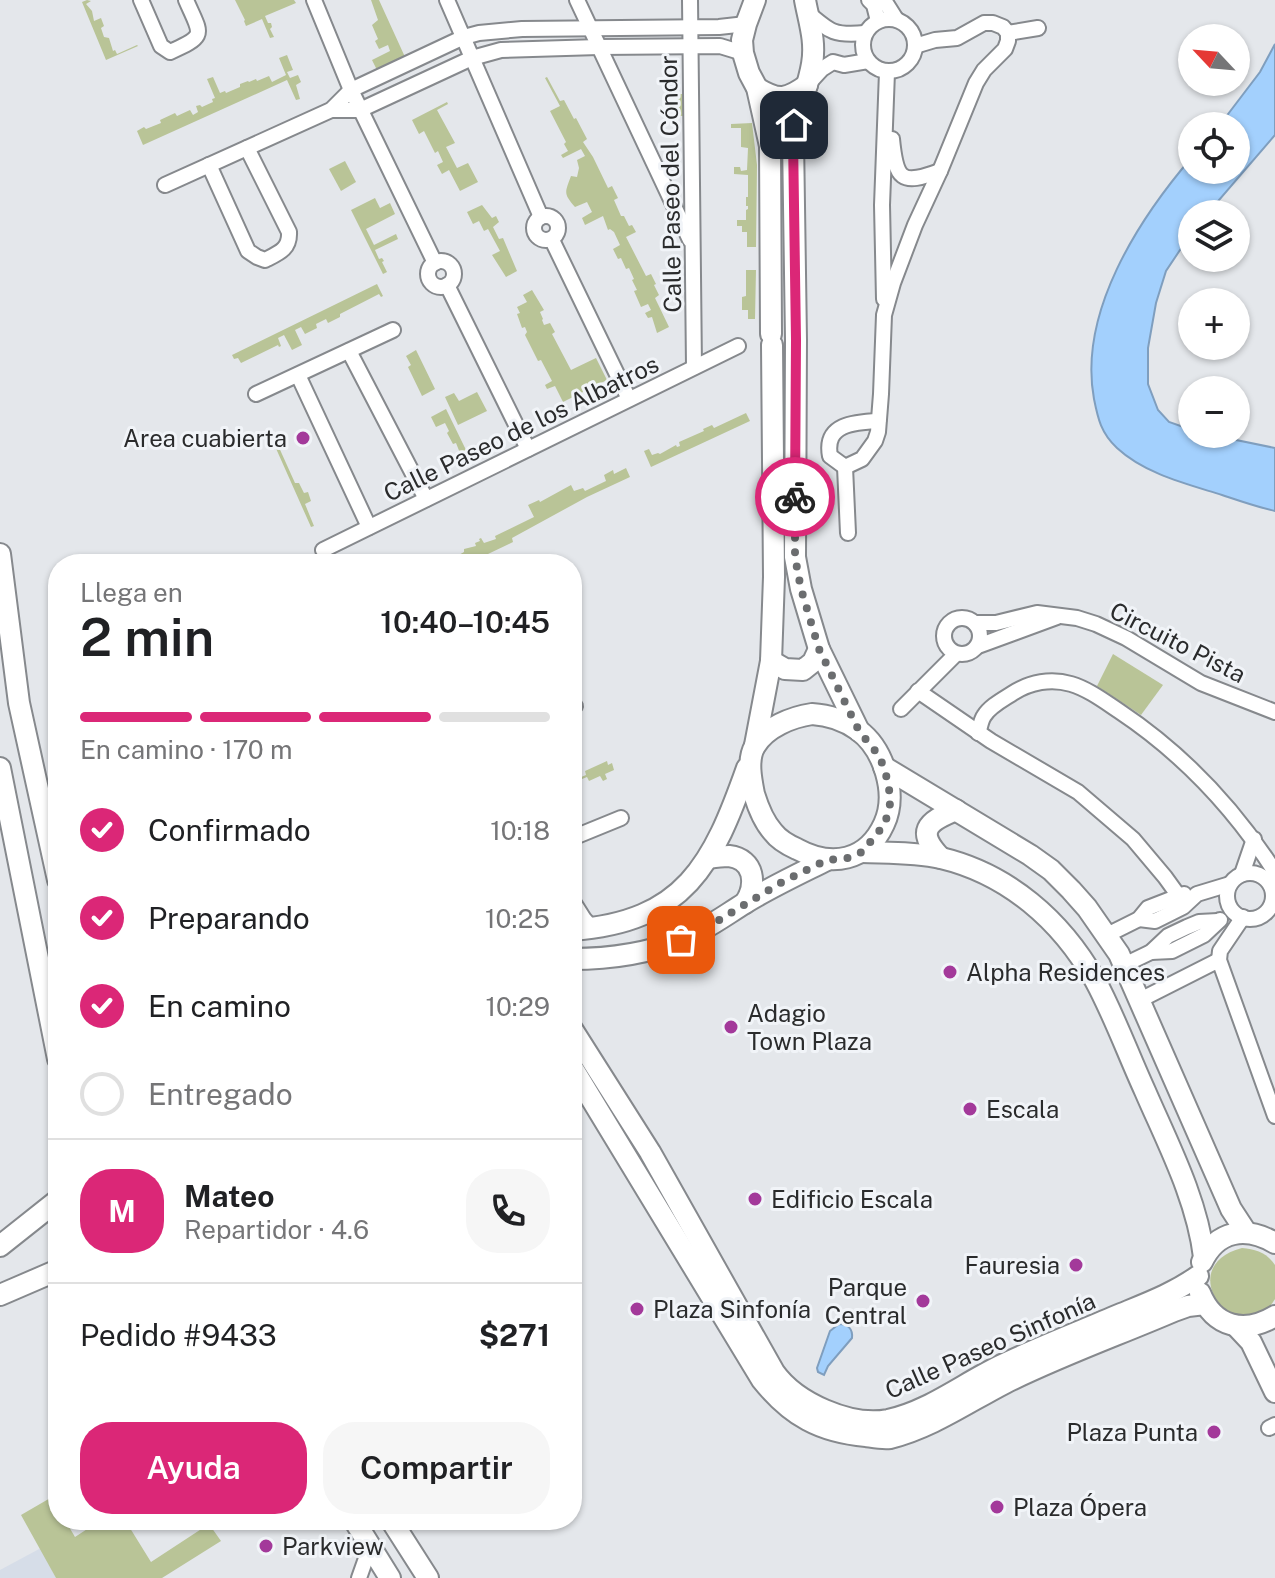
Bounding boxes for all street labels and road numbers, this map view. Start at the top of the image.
street label: Calle Paseo del Cóndor [654,55,686,313]
street label: Calle Paseo de los Albatros [379,349,663,507]
street label: Circuito Pista [1105,596,1251,688]
street label: Calle Paseo Sinfonía [881,1286,1099,1404]

